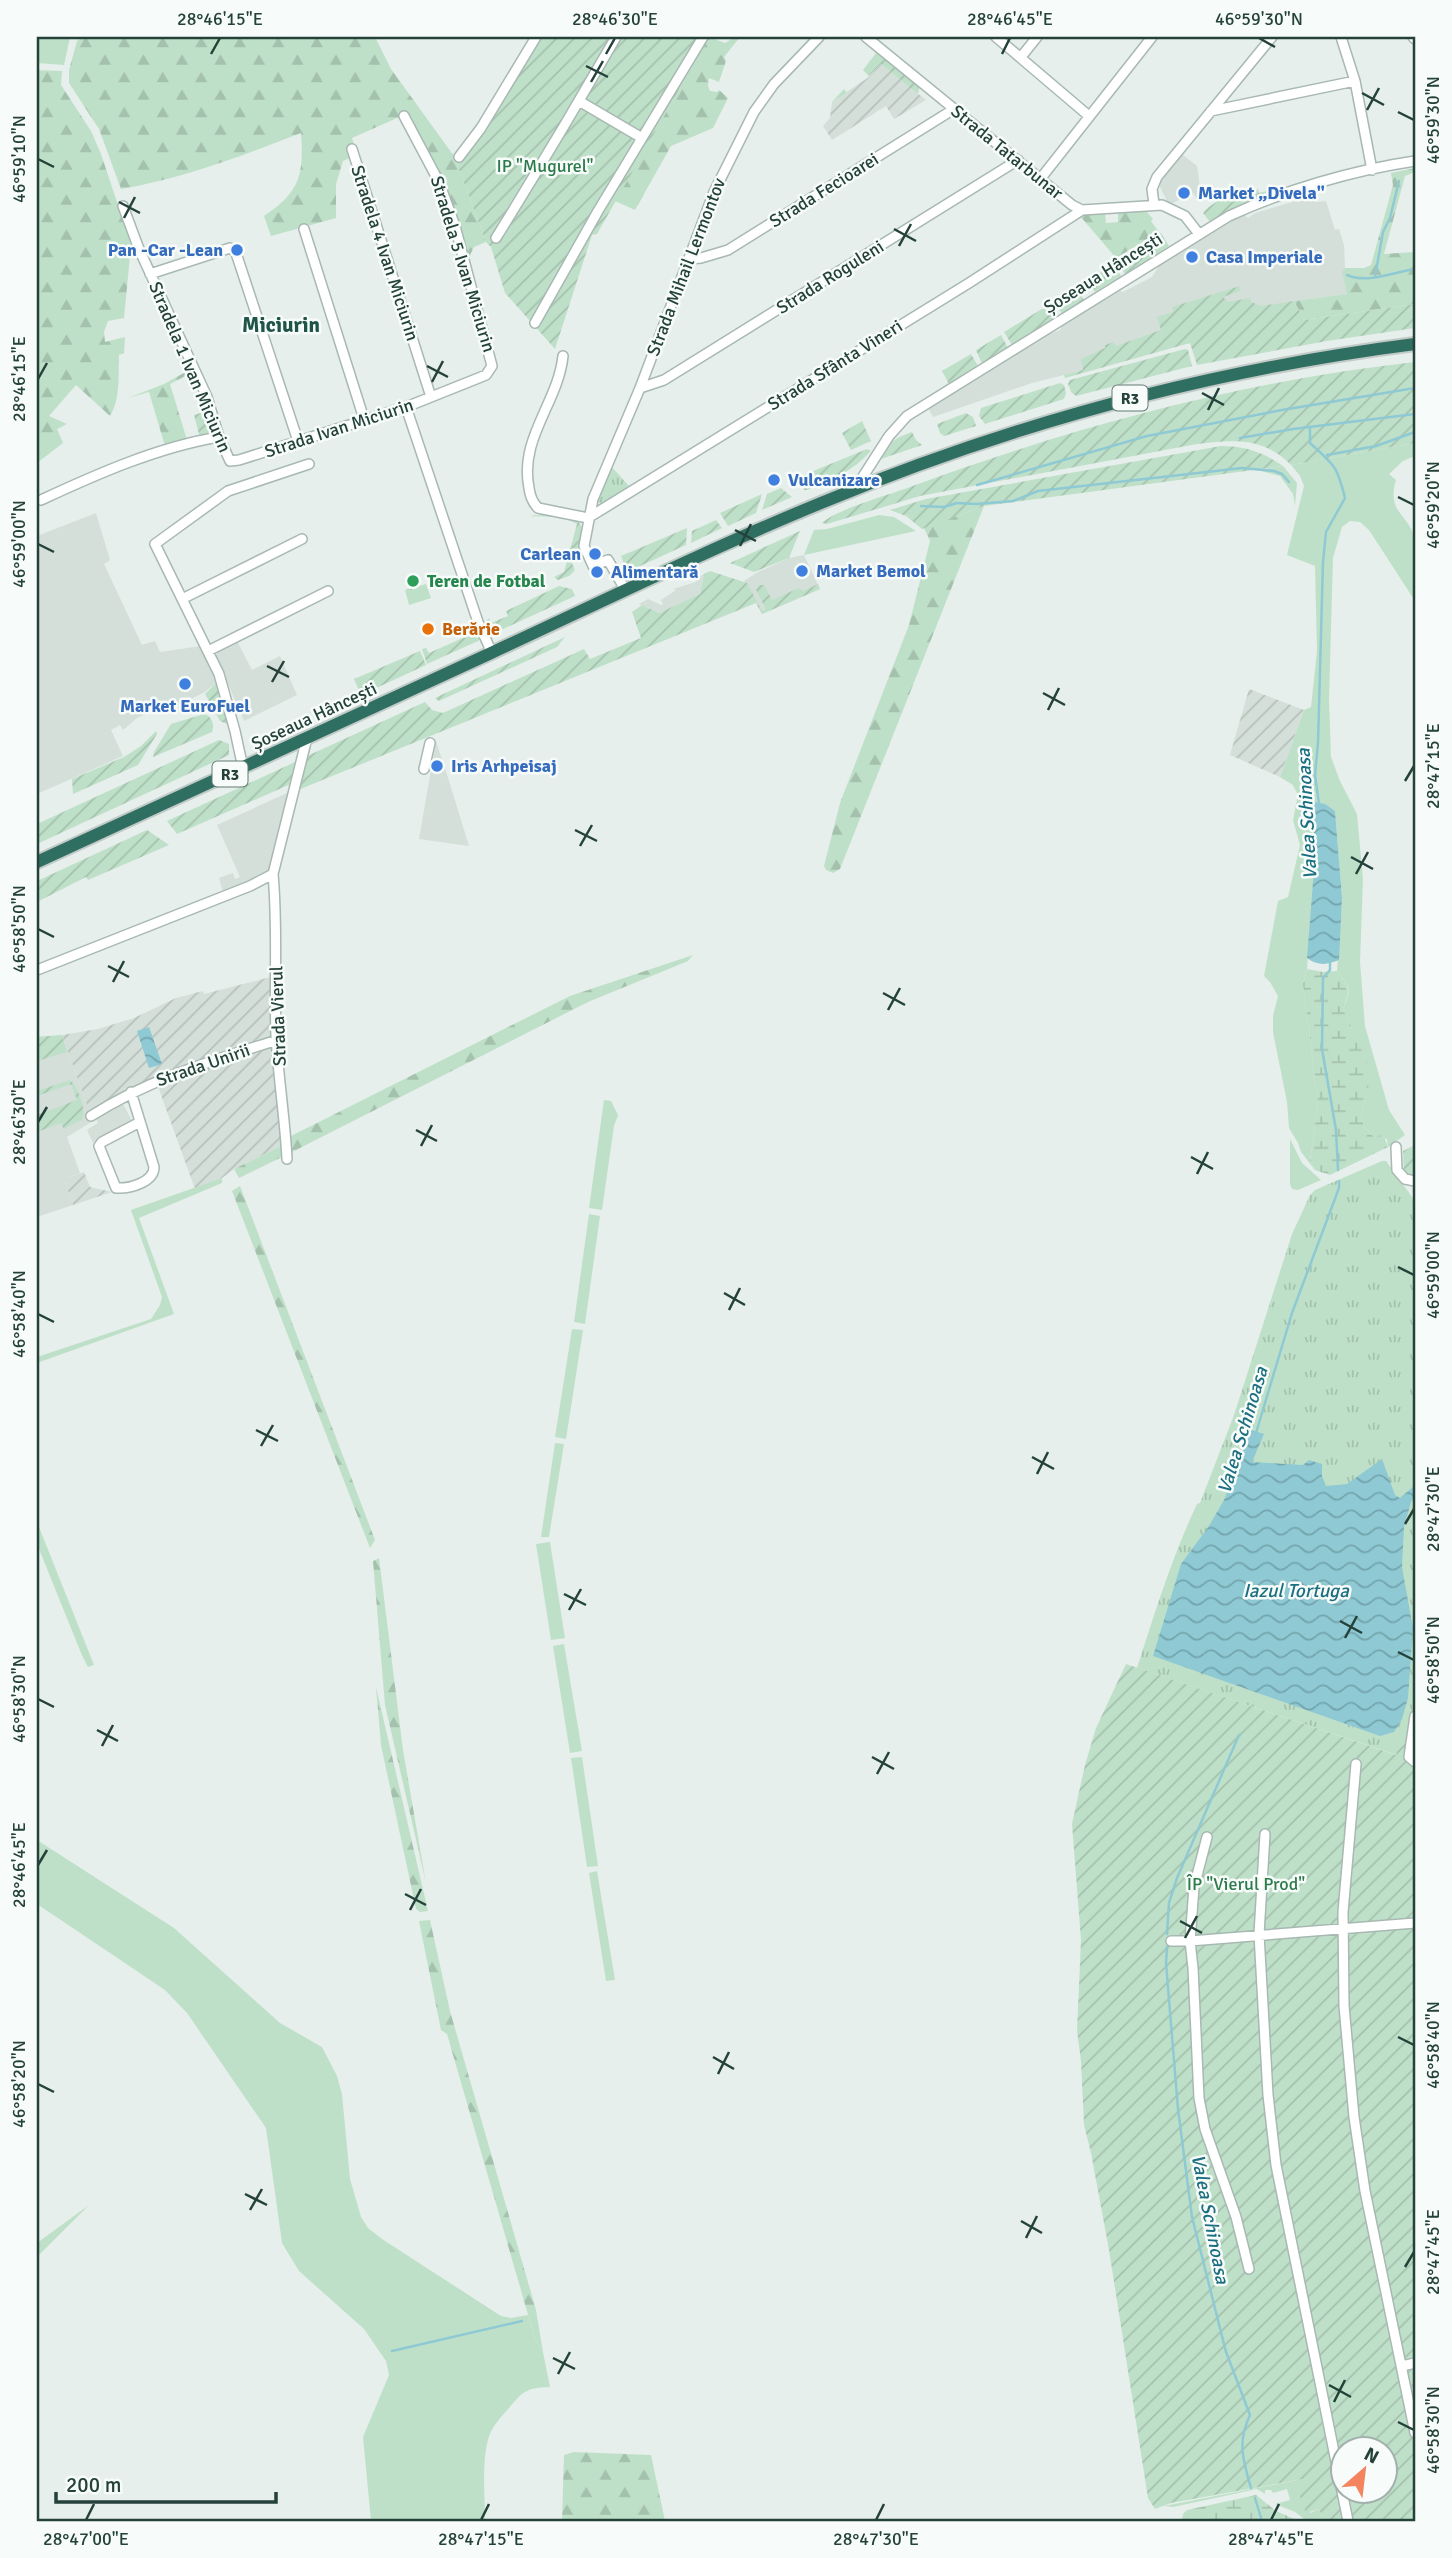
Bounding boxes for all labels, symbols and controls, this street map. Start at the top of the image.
text: 28°46'15"E [177,8,263,30]
text: 28°46'30"E [572,8,658,30]
text: 28°46'45"E [967,8,1053,30]
text: 46°59'30"N [1215,8,1303,30]
text: 46°59'30"N [1422,76,1444,164]
street label: Strada Tatarbunar [946,100,1068,204]
text: 46°59'10"N [8,115,30,203]
street label: Strada Fecioarei [765,148,883,232]
park label: IP "Mugurel" [496,155,594,177]
street label: Stradela 4 Ivan Miciurin [346,162,424,344]
street label: Stradela 5 Ivan Miciurin [426,173,500,355]
street label: Strada Mihail Lermontov [642,174,730,359]
place label: Market „Divela" [1198,182,1325,204]
marker: Market „Divela" [1176,185,1192,201]
street label: Șoseaua Hâncești [1040,228,1166,318]
street label: Strada Roguleni [772,235,888,319]
place label: Pan -Car -Lean [108,239,223,261]
marker: Pan -Car -Lean [229,242,245,258]
place label: Casa Imperiale [1206,246,1323,268]
marker: Casa Imperiale [1184,249,1200,265]
street label: Stradela 1 Ivan Miciurin [144,278,236,456]
district label: Miciurin [242,312,320,338]
street label: Strada Sfânta Vineri [764,315,906,415]
text: 28°46'15"E [8,336,30,422]
road number: R3 [1112,386,1148,410]
street label: Strada Ivan Miciurin [262,394,416,462]
text: 46°59'20"N [1422,461,1444,549]
place label: Vulcanizare [788,469,880,491]
marker: Vulcanizare [766,472,782,488]
text: 46°59'00"N [8,500,30,588]
place label: Carlean [520,543,581,565]
marker: Carlean [587,546,603,562]
place label: Market Bemol [816,560,926,582]
place label: Alimentară [611,561,699,583]
marker: Market Bemol [794,563,810,579]
marker: Alimentară [589,564,605,580]
place label: Teren de Fotbal [427,570,546,592]
marker: Teren de Fotbal [405,573,421,589]
place label: Berărie [442,618,500,640]
marker: Berărie [420,621,436,637]
marker: Market EuroFuel [177,676,193,692]
street label: Șoseaua Hâncești [248,677,380,755]
place label: Market EuroFuel [120,695,250,717]
text: 28°47'15"E [1422,723,1444,809]
water label: Valea Schinoasa [1292,746,1322,880]
place label: Iris Arhpeisaj [451,755,557,777]
marker: Iris Arhpeisaj [429,758,445,774]
road number: R3 [212,762,247,786]
text: 46°58'50"N [8,885,30,973]
street label: Strada Vierul [265,965,291,1067]
street label: Strada Unirii [153,1039,253,1091]
text: 28°46'30"E [8,1079,30,1165]
text: 46°59'00"N [1422,1231,1444,1319]
text: 46°58'40"N [8,1270,30,1358]
water label: Valea Schinoasa [1212,1363,1274,1497]
text: 28°47'30"E [1422,1466,1444,1552]
water label: Iazul Tortuga [1243,1579,1350,1603]
text: 46°58'50"N [1422,1616,1444,1704]
text: 46°58'30"N [8,1655,30,1743]
text: 28°46'45"E [8,1822,30,1908]
park label: ÎP "Vierul Prod" [1186,1873,1305,1895]
text: 46°58'40"N [1422,2001,1444,2089]
text: 46°58'20"N [8,2040,30,2128]
water label: Valea Schinoasa [1186,2152,1235,2287]
text: 28°47'45"E [1422,2209,1444,2295]
text: 46°58'30"N [1422,2386,1444,2474]
north arrow [1330,2436,1400,2506]
text: N [1360,2442,1383,2470]
scale bar [56,2460,276,2504]
text: 200 m [66,2472,121,2498]
text: 28°47'00"E [43,2528,129,2550]
text: 28°47'15"E [438,2528,524,2550]
text: 28°47'30"E [833,2528,919,2550]
text: 28°47'45"E [1228,2528,1314,2550]

